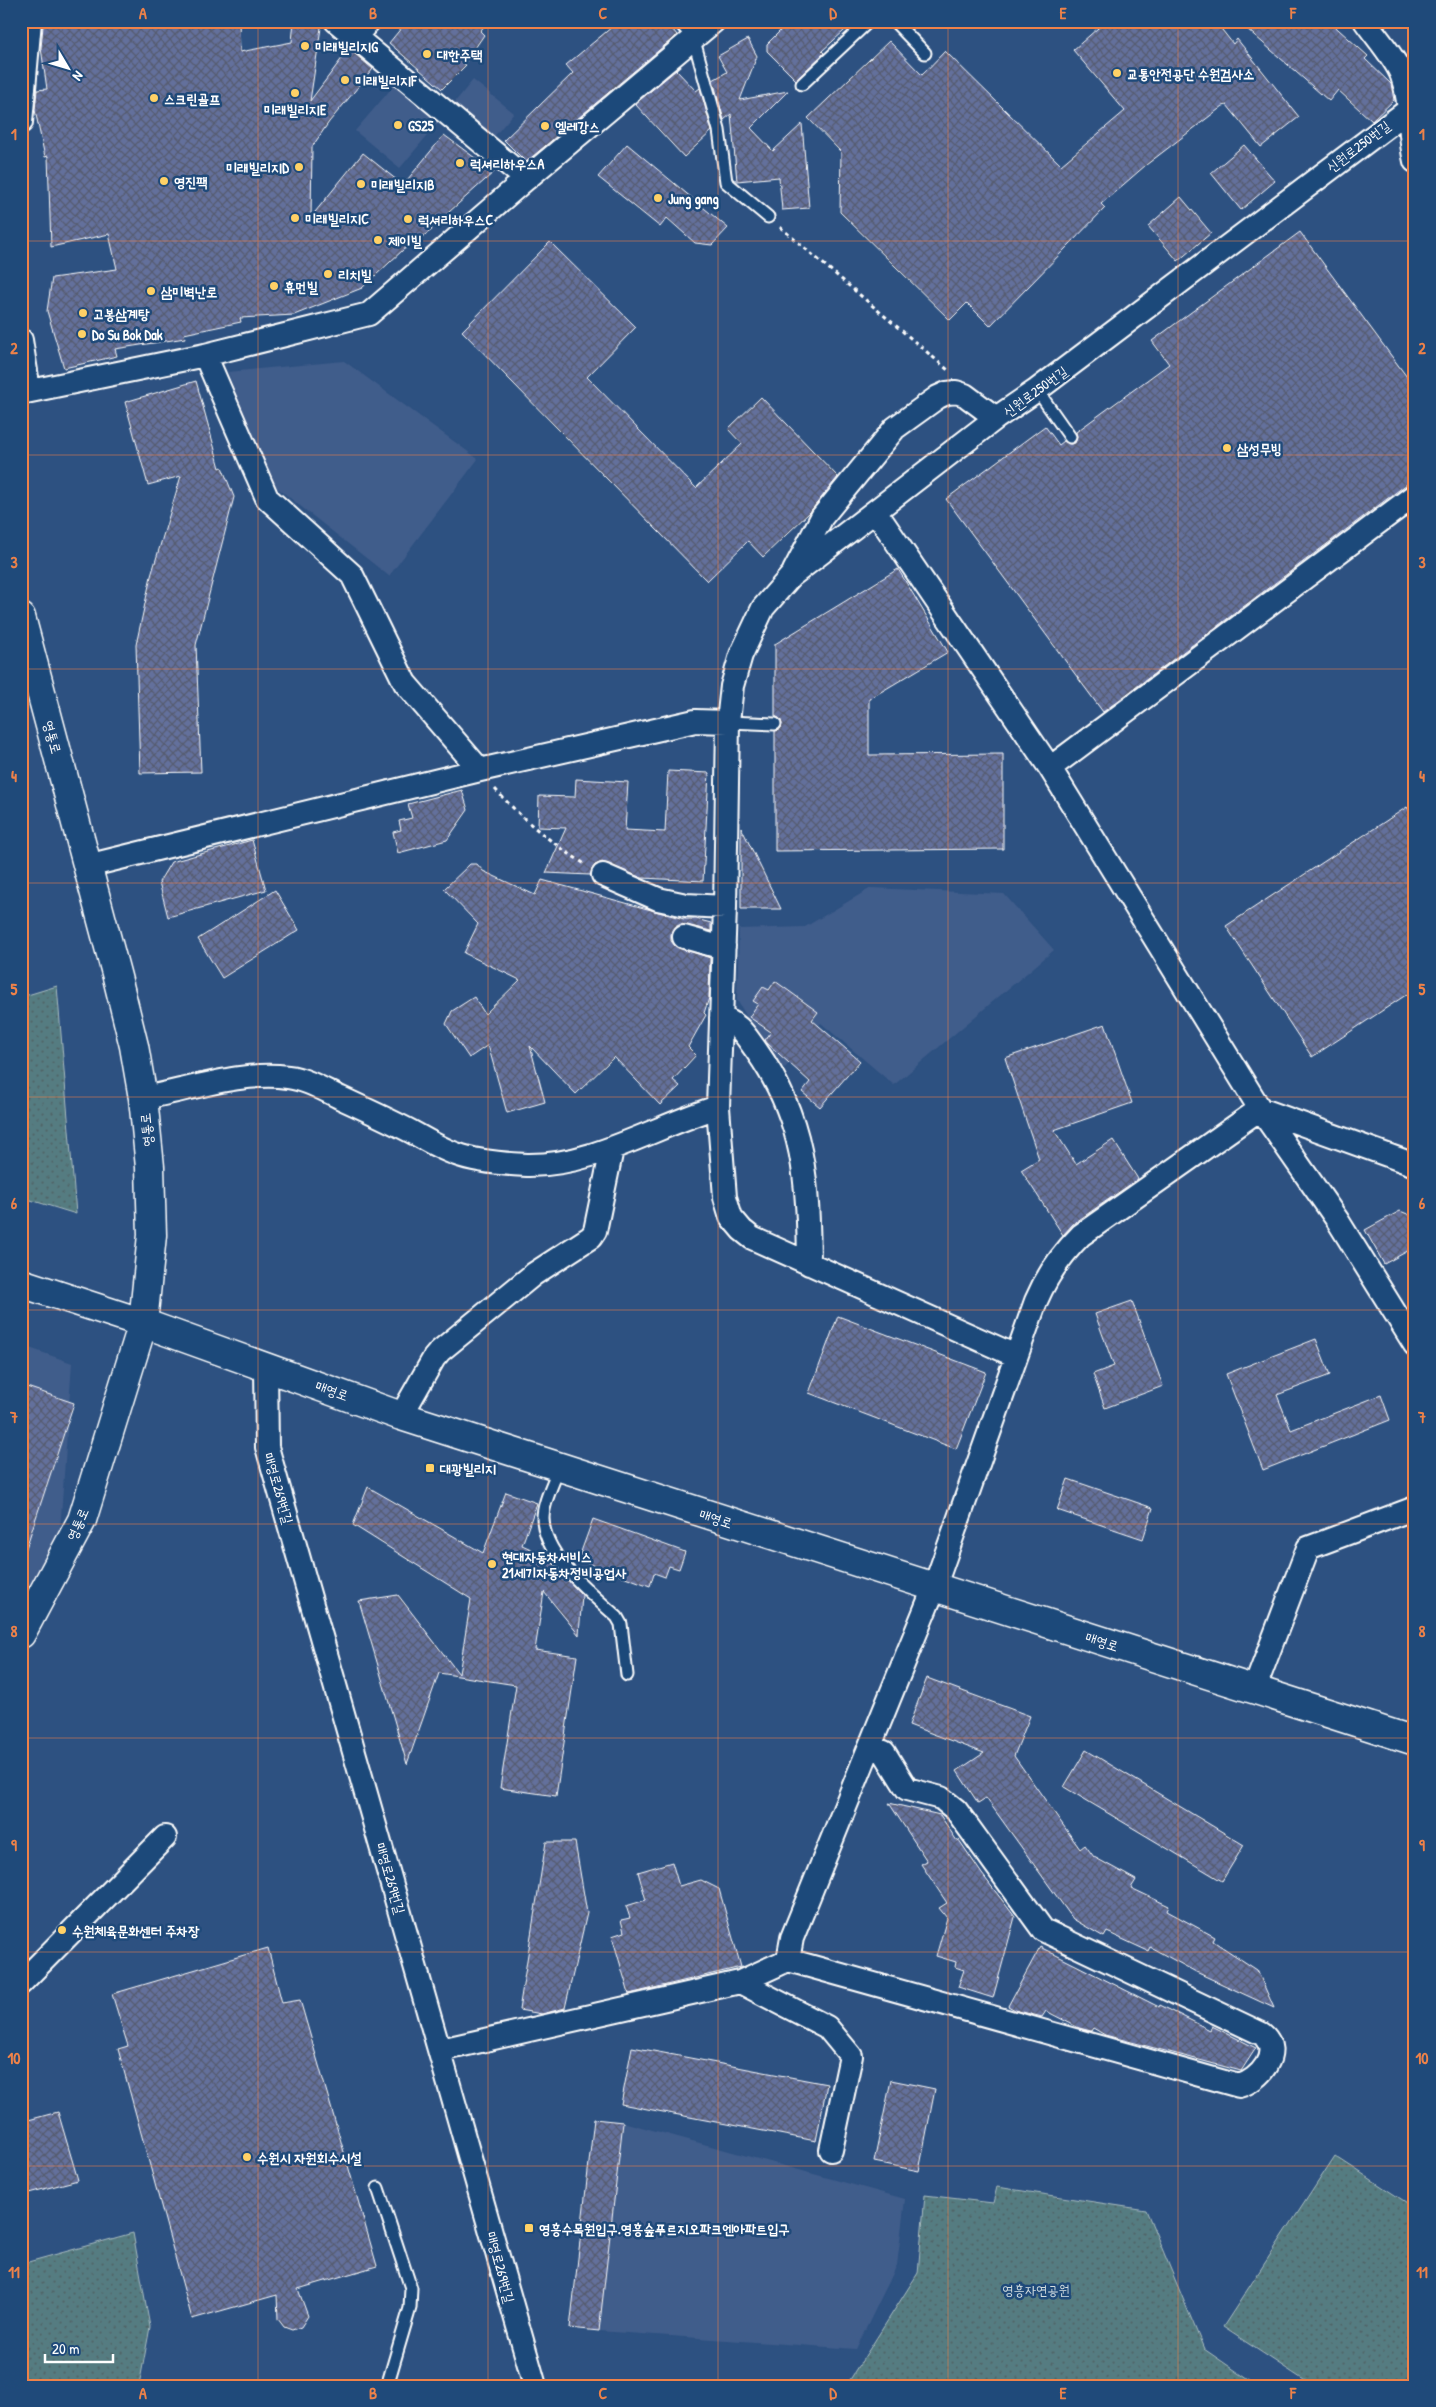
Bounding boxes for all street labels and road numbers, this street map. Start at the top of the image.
street label: 신원로250번길 [1322,115,1394,176]
street label: 신원로250번길 [999,361,1072,421]
street label: 영통로 [39,718,67,756]
street label: 영통로 [135,1112,157,1148]
street label: 매영로 [313,1375,351,1405]
street label: 매영로269번길 [260,1450,298,1527]
street label: 매영로 [697,1504,735,1532]
street label: 영통로 [61,1505,93,1543]
street label: 매영로 [1083,1627,1121,1655]
street label: 매영로269번길 [372,1840,410,1917]
street label: 매영로269번길 [482,2229,520,2306]

